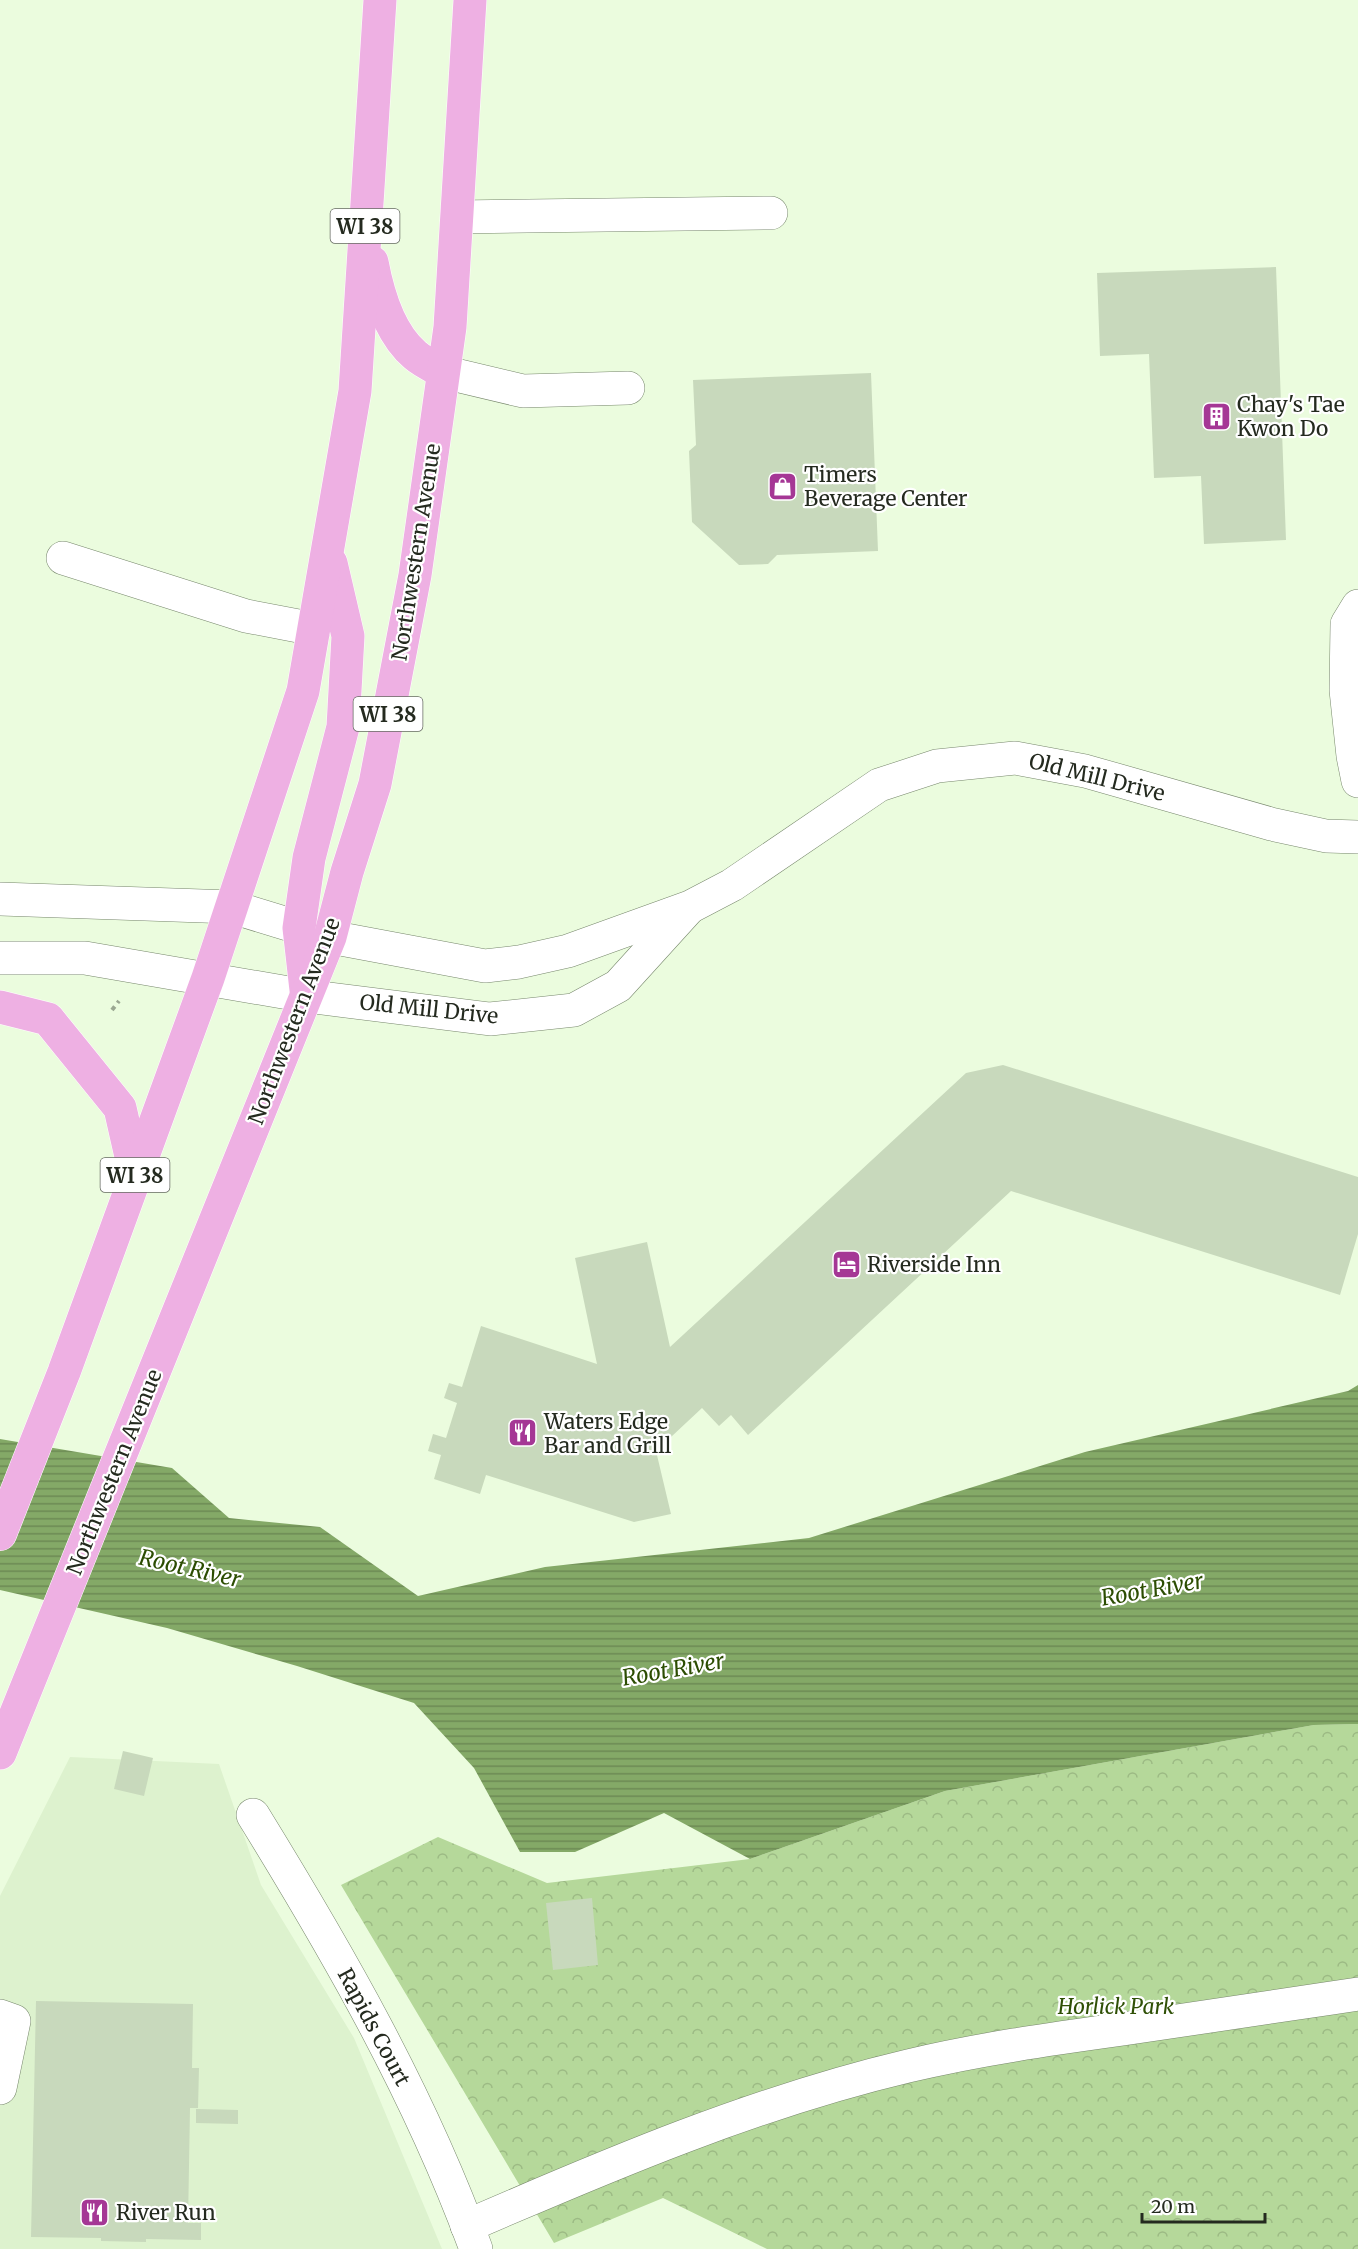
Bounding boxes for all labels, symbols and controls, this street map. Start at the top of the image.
road number: WI 38 [330,209,400,243]
place label: Chay's Tae Kwon Do [1237,391,1345,442]
building icon: Chay's Tae Kwon Do [1200,400,1232,432]
street label: Northwestern Avenue [386,442,446,662]
place label: Timers Beverage Center [804,461,968,512]
shop icon: Timers Beverage Center [767,470,799,502]
road number: WI 38 [354,697,422,731]
street label: Old Mill Drive [1026,747,1168,807]
street label: Northwestern Avenue [242,914,346,1128]
street label: Old Mill Drive [358,988,500,1030]
road number: WI 38 [100,1158,170,1192]
hotel icon: Riverside Inn [830,1248,862,1280]
place label: Riverside Inn [867,1251,1001,1278]
street label: Northwestern Avenue [60,1365,168,1579]
place label: Waters Edge Bar and Grill [543,1408,672,1459]
restaurant icon: Waters Edge Bar and Grill [507,1417,539,1449]
water label: Root River [136,1543,245,1594]
water label: Root River [1099,1566,1206,1612]
water label: Root River [620,1646,727,1692]
street label: Rapids Court [332,1963,416,2091]
park label: Horlick Park [1057,1993,1175,2020]
scale bar [1142,2186,1265,2224]
text: 20 m [1151,2195,1195,2218]
restaurant icon: River Run [79,2196,111,2228]
place label: River Run [116,2199,216,2226]

